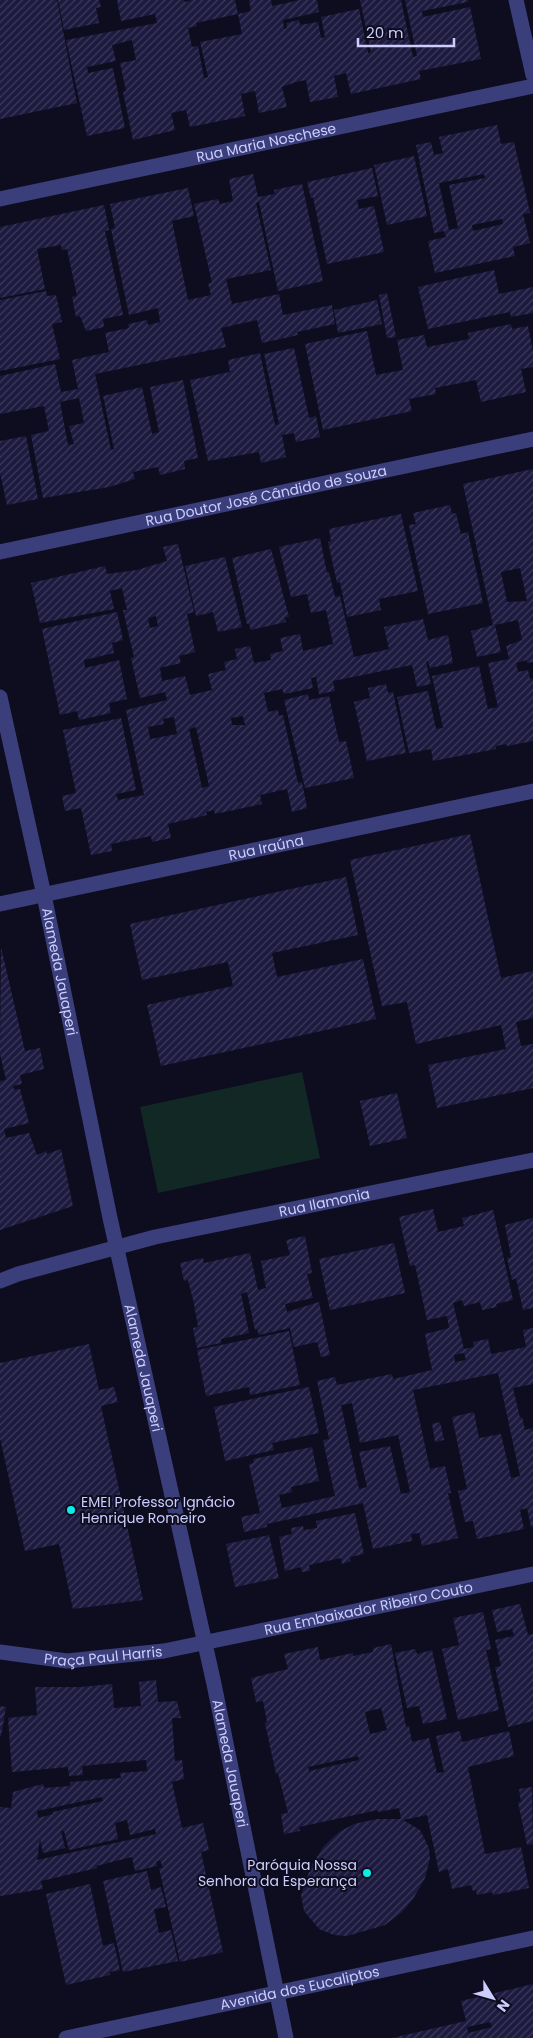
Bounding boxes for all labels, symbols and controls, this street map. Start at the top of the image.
scale bar [358,15,454,47]
text: 20 m [366,22,404,43]
street label: Rua Maria Noschese [194,118,338,167]
street label: Rua Doutor José Cândido de Souza [144,460,388,531]
street label: Rua Iraúna [227,830,305,865]
street label: Alameda Jauaperi [37,906,82,1037]
street label: Rua Ilamonia [277,1183,372,1222]
street label: Alameda Jauaperi [119,1302,167,1434]
place label: EMEI Professor Ignácio Henrique Romeiro [81,1492,235,1528]
marker: EMEI Professor Ignácio Henrique Romeiro [65,1504,77,1516]
street label: Rua Embaixador Ribeiro Couto [262,1577,475,1640]
street label: Praça Paul Harris [43,1641,163,1671]
street label: Alameda Jauaperi [207,1698,253,1829]
place label: Paróquia Nossa Senhora da Esperança [198,1855,357,1891]
marker: Paróquia Nossa Senhora da Esperança [361,1867,373,1879]
street label: Avenida dos Eucaliptos [218,1961,381,2015]
north arrow [468,1973,518,2023]
text: N [492,1996,515,2016]

